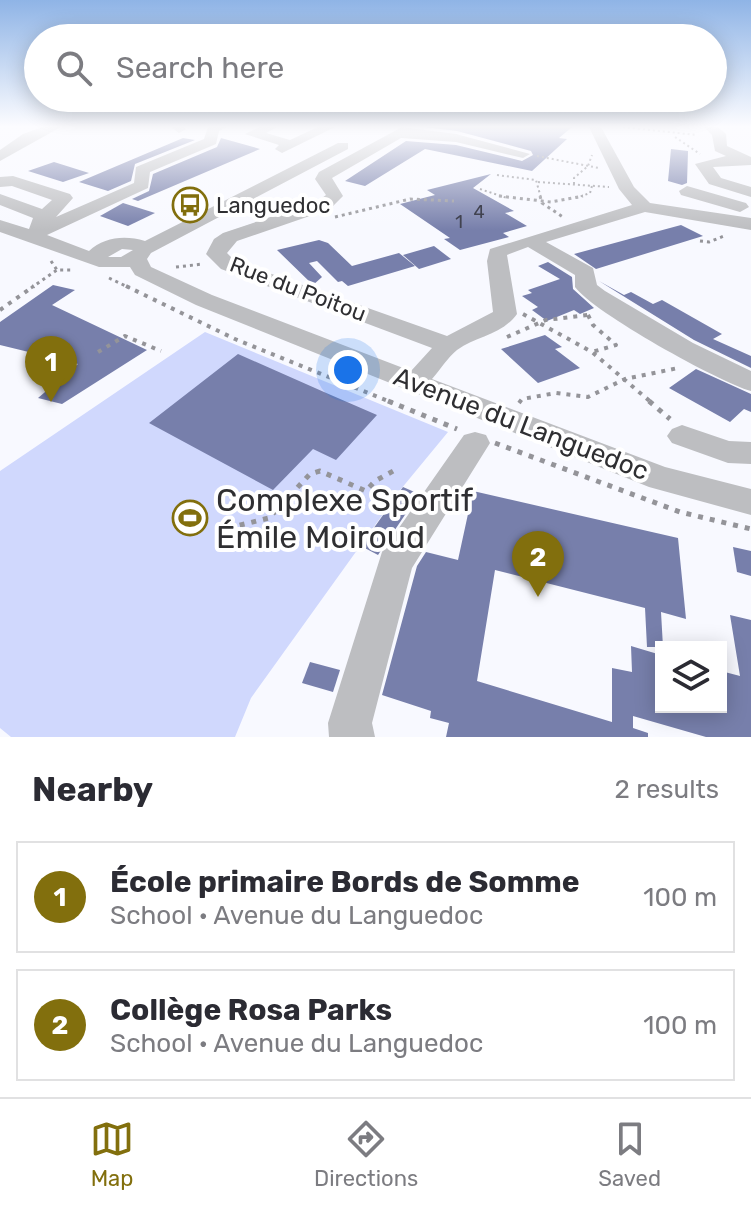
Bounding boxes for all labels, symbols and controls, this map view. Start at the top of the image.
search box [24,24,727,112]
icon: search [52,46,96,90]
text: Search here [116,50,284,86]
bus stop icon: Languedoc [171,186,209,224]
place label: Languedoc [216,192,330,219]
house number: 4 [473,201,485,223]
house number: 1 [455,211,463,233]
street label: Rue du Poitou [226,251,370,327]
pin: 1 [25,336,77,402]
your location [328,350,368,390]
street label: Avenue du Languedoc [389,361,653,487]
place label: Complexe Sportif Émile Moiroud [216,481,474,556]
sports icon: Complexe Sportif Émile Moiroud [171,499,209,537]
pin: 2 [512,531,564,597]
map controls [655,641,727,713]
button: layers [655,641,727,713]
text: Nearby [32,769,153,810]
text: 2 results [615,774,719,805]
text: École primaire Bords de Somme [110,864,579,900]
text: 1 [54,882,66,913]
text: 100 m [643,882,717,913]
text: School · Avenue du Languedoc [110,900,483,931]
text: Collège Rosa Parks [110,992,392,1028]
text: 2 [52,1010,68,1041]
text: 100 m [643,1010,717,1041]
text: School · Avenue du Languedoc [110,1028,483,1059]
tab: Map [90,1117,134,1192]
tab: Directions [314,1117,418,1192]
tab: Saved [598,1117,661,1192]

